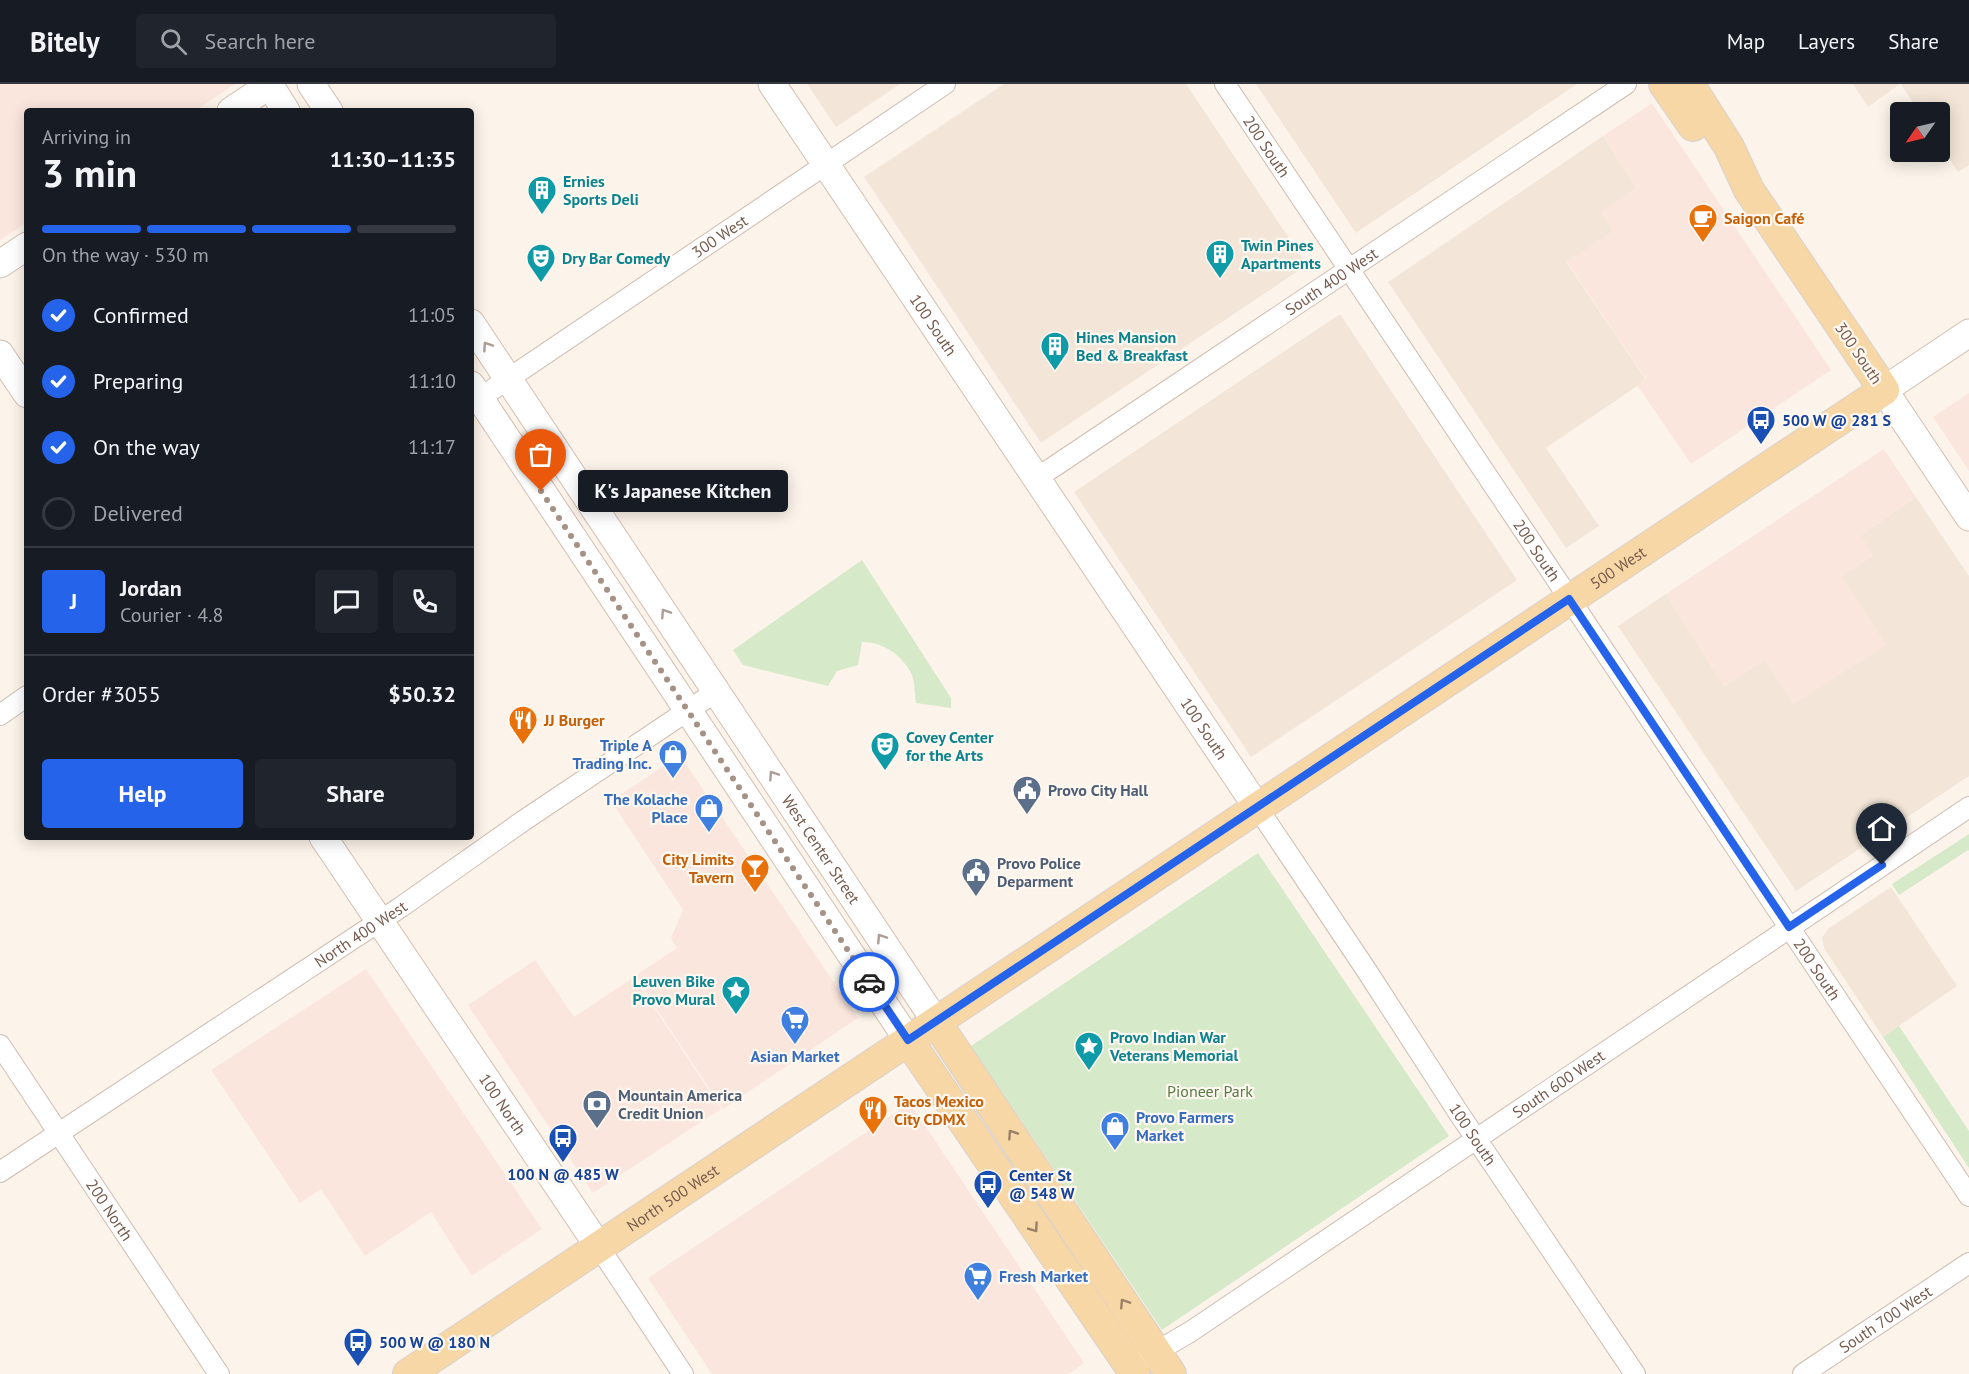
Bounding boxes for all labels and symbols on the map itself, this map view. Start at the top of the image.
north arrow [1890,102,1950,162]
street label: 200 South [1239,112,1295,181]
place label: Ernies Sports Deli [563,171,639,209]
building icon: Ernies Sports Deli [526,174,558,216]
cafe icon: Saigon Café [1687,202,1719,244]
place label: Saigon Café [1724,208,1804,228]
street label: 300 West [688,210,752,262]
place label: Twin Pines Apartments [1241,235,1321,273]
building icon: Twin Pines Apartments [1204,238,1236,280]
theatre icon: Dry Bar Comedy [525,242,557,284]
street label: South 400 West [1281,243,1382,319]
place label: Dry Bar Comedy [562,248,671,268]
street label: 100 South [906,290,961,360]
street label: 300 South [1831,318,1887,388]
place label: Hines Mansion Bed & Breakfast [1076,327,1188,365]
building icon: Hines Mansion Bed & Breakfast [1039,330,1071,372]
one-way arrow [483,342,494,353]
bus stop icon: 500 W @ 281 S [1745,404,1777,446]
place label: 500 W @ 281 S [1782,410,1891,430]
pin [515,429,566,491]
callout: K's Japanese Kitchen [577,470,787,512]
street label: 200 South [1509,515,1565,585]
street label: 500 West [1586,541,1650,593]
one-way arrow [661,609,672,620]
street label: 100 South [1176,694,1232,763]
restaurant icon: JJ Burger [507,704,539,746]
place label: JJ Burger [543,710,605,730]
place label: Covey Center for the Arts [906,727,994,765]
theatre icon: Covey Center for the Arts [869,730,901,772]
place label: Triple A Trading Inc. [573,735,652,773]
shop icon: Triple A Trading Inc. [657,738,689,780]
one-way arrow [770,771,781,782]
public building icon: Provo City Hall [1011,774,1043,816]
place label: Provo City Hall [1048,780,1148,800]
place label: The Kolache Place [604,789,688,827]
street label: West Center Street [778,791,865,908]
shop icon: The Kolache Place [693,792,725,834]
pin [1856,803,1907,865]
place label: City Limits Tavern [662,849,734,887]
bar icon: City Limits Tavern [739,852,771,894]
place label: Provo Police Deparment [997,853,1081,891]
public building icon: Provo Police Deparment [960,856,992,898]
street label: North 400 West [310,896,411,972]
one-way arrow [878,933,889,944]
street label: 200 South [1789,934,1845,1004]
courier [839,952,899,1012]
place label: Leuven Bike Provo Mural [632,971,715,1009]
place icon: Leuven Bike Provo Mural [720,974,752,1016]
supermarket icon: Asian Market [779,1004,811,1046]
place label: Provo Indian War Veterans Memorial [1109,1027,1239,1065]
place icon: Provo Indian War Veterans Memorial [1073,1030,1105,1072]
street label: South 600 West [1508,1045,1609,1122]
place label: Asian Market [750,1046,840,1066]
street label: 100 North [475,1070,531,1139]
park label: Pioneer Park [1167,1081,1253,1101]
place label: Mountain America Credit Union [618,1085,742,1123]
bank icon: Mountain America Credit Union [581,1088,613,1130]
place label: Tacos Mexico City CDMX [894,1091,984,1129]
restaurant icon: Tacos Mexico City CDMX [857,1094,889,1136]
street label: 100 South [1445,1099,1501,1169]
place label: Provo Farmers Market [1136,1107,1234,1145]
shop icon: Provo Farmers Market [1099,1110,1131,1152]
bus stop icon: 100 N @ 485 W [547,1122,579,1164]
one-way arrow [1008,1130,1019,1141]
street label: North 500 West [623,1159,723,1236]
place label: 100 N @ 485 W [507,1164,619,1184]
place label: Center St @ 548 W [1009,1165,1075,1203]
bus stop icon: Center St @ 548 W [972,1168,1004,1210]
street label: 200 North [82,1175,137,1244]
one-way arrow [1027,1222,1038,1233]
supermarket icon: Fresh Market [962,1260,994,1302]
place label: Fresh Market [999,1266,1089,1286]
street label: South 700 West [1835,1281,1936,1357]
one-way arrow [1120,1299,1131,1310]
bus stop icon: 500 W @ 180 N [342,1326,374,1368]
place label: 500 W @ 180 N [379,1332,490,1352]

